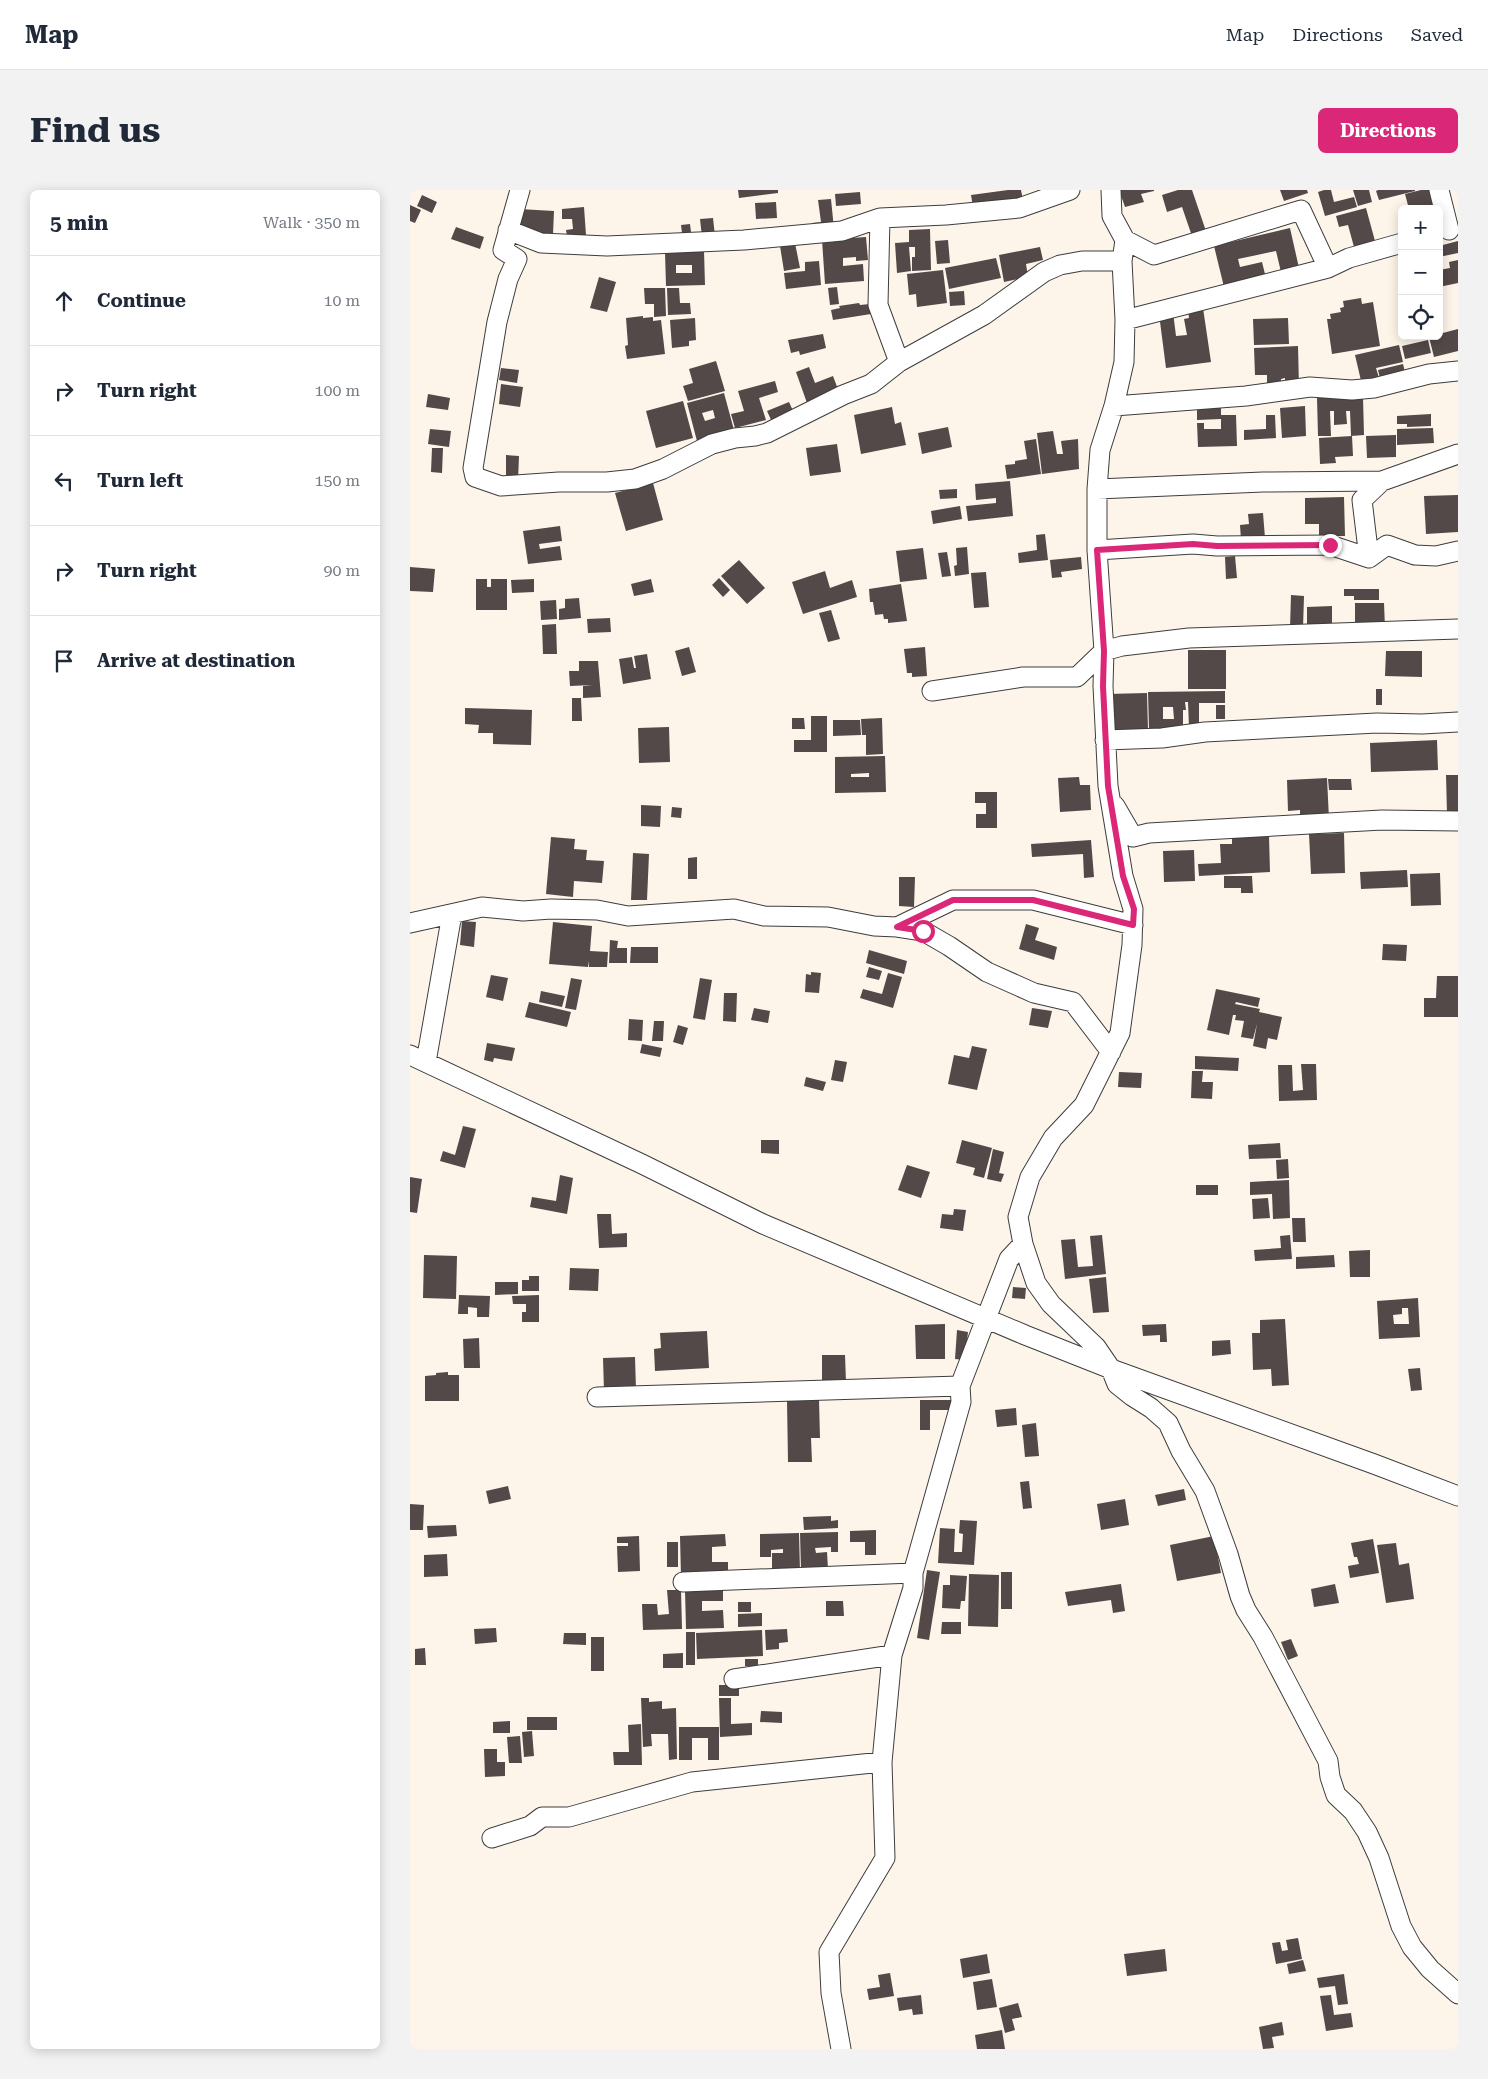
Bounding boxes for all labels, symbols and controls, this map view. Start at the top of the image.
text: Map [25,21,79,49]
text: Map [1226,24,1264,45]
text: Directions [1292,24,1383,45]
text: Saved [1411,24,1463,45]
button: Directions [1318,108,1458,153]
text: Find us [30,110,160,151]
map controls [1398,205,1443,340]
button: + [1398,205,1443,250]
text: 5 min [50,211,108,235]
text: Walk · 350 m [263,213,360,232]
button: − [1398,250,1443,295]
icon: ahead [50,287,78,315]
text: Continue [97,289,186,312]
text: 10 m [323,291,360,310]
button: locate [1398,295,1443,340]
icon: right [50,377,78,405]
text: Turn right [97,379,197,402]
text: 100 m [314,381,360,400]
icon: left [50,467,78,495]
text: Turn left [97,469,183,492]
text: 150 m [314,471,360,490]
route end [1319,534,1342,557]
icon: right [50,557,78,585]
text: Turn right [97,559,197,582]
text: 90 m [323,561,360,580]
icon: arrive [50,647,78,675]
text: Arrive at destination [97,649,295,672]
route start [912,920,935,943]

